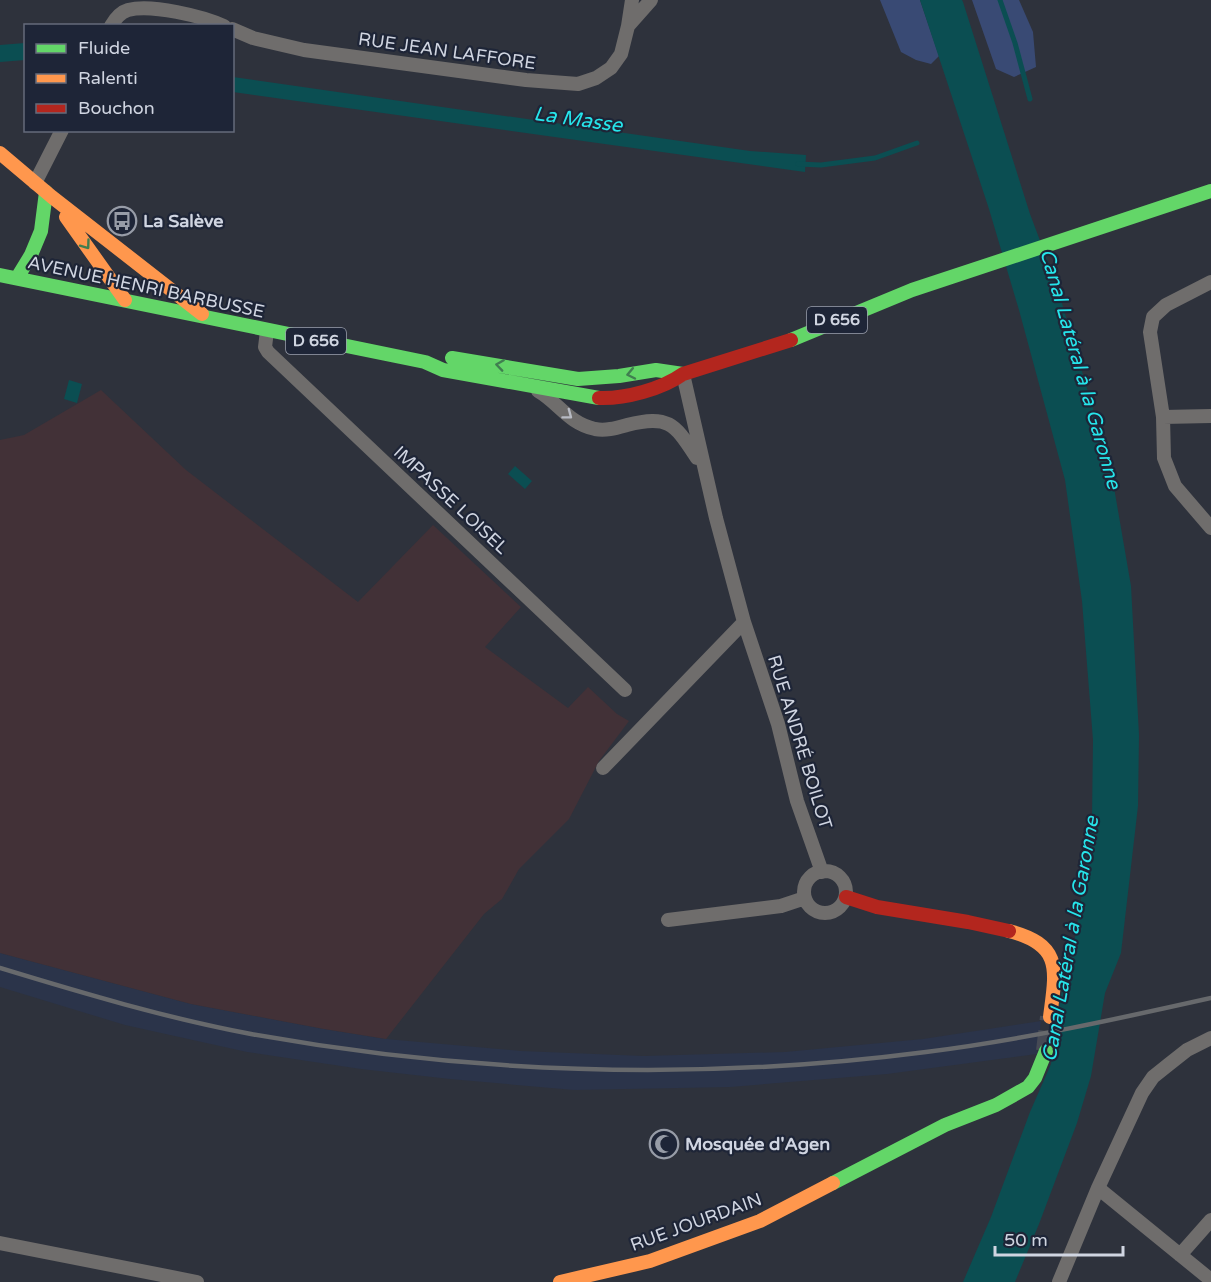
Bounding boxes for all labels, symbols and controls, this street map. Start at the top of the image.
legend [24,24,234,132]
street label: RUE JEAN LAFFORE [357,28,537,74]
text: Fluide [78,37,130,59]
text: Ralenti [78,67,138,89]
text: Bouchon [78,97,155,119]
water label: La Masse [532,102,625,138]
bus stop icon: La Salève [106,205,138,237]
place label: La Salève [143,210,224,232]
one-way arrow [79,238,90,249]
water label: Canal Latéral à la Garonne [1034,246,1126,493]
street label: AVENUE HENRI BARBUSSE [26,251,266,323]
road number: D 656 [807,307,867,333]
road number: D 656 [286,328,346,354]
one-way arrow [495,360,504,372]
one-way arrow [626,367,636,380]
one-way arrow [561,408,572,419]
street label: IMPASSE LOISEL [389,441,513,559]
street label: RUE ANDRÉ BOILOT [763,652,837,832]
water label: Canal Latéral à la Garonne [1038,813,1105,1063]
mosque icon: Mosquée d'Agen [648,1128,680,1160]
place label: Mosquée d'Agen [685,1133,830,1155]
street label: RUE JOURDAIN [627,1188,765,1256]
scale bar [995,1219,1122,1257]
text: 50 m [1004,1229,1048,1251]

